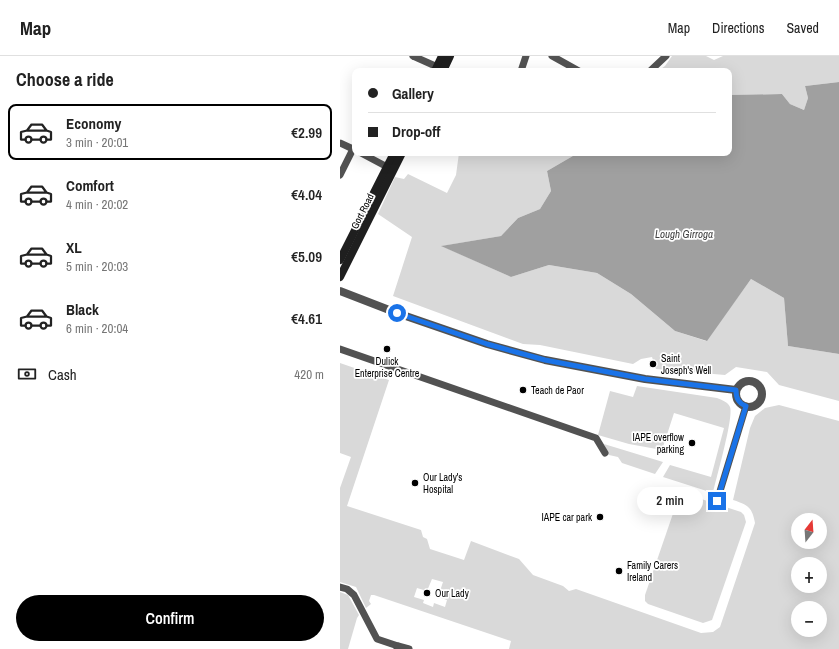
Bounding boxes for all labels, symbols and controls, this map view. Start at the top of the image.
text: Map [20,15,51,41]
text: Map [668,19,690,37]
text: Directions [712,19,764,37]
text: Saved [786,19,819,37]
text: Choose a ride [16,67,114,92]
text: Gallery [392,83,434,104]
text: Economy [66,113,121,134]
icon: car [18,114,54,150]
text: Drop-off [392,121,441,142]
text: €2.99 [291,122,322,143]
text: 3 min · 20:01 [66,134,128,151]
text: Comfort [66,175,114,196]
icon: car [18,176,54,212]
text: €4.04 [291,184,322,205]
street label: Gort Road [348,191,377,231]
text: 4 min · 20:02 [66,196,128,213]
water label: Lough Girroga [655,227,713,241]
text: XL [66,237,82,258]
icon: car [18,238,54,274]
text: €5.09 [291,246,322,267]
text: 5 min · 20:03 [66,258,128,275]
text: Black [66,299,99,320]
icon: car [18,300,54,336]
route start [388,304,406,322]
text: €4.61 [291,308,322,329]
text: 6 min · 20:04 [66,320,128,337]
marker: Dulick Enterprise Centre [382,344,392,354]
place label: Saint Joseph's Well [661,352,711,377]
place label: Dulick Enterprise Centre [355,355,420,380]
marker: Saint Joseph's Well [648,359,658,369]
icon: cash [16,363,38,385]
text: Cash [48,364,77,385]
text: 420 m [294,366,324,383]
place label: Teach de Paor [531,384,584,397]
marker: Teach de Paor [518,385,528,395]
place label: IAPE overflow parking [633,431,684,456]
marker: IAPE overflow parking [687,438,697,448]
place label: Our Lady's Hospital [423,471,462,496]
marker: Our Lady's Hospital [410,478,420,488]
callout: 2 min [637,487,703,515]
text: 2 min [656,492,684,509]
route end [708,492,726,510]
place label: IAPE car park [541,511,593,524]
marker: IAPE car park [595,512,605,522]
north arrow [791,513,827,549]
map controls [791,513,827,637]
button: + [791,557,827,593]
place label: Family Carers Ireland [627,559,678,584]
marker: Family Carers Ireland [614,566,624,576]
place label: Our Lady [435,587,470,600]
marker: Our Lady [422,588,432,598]
button: Confirm [16,595,324,641]
button: − [791,601,827,637]

